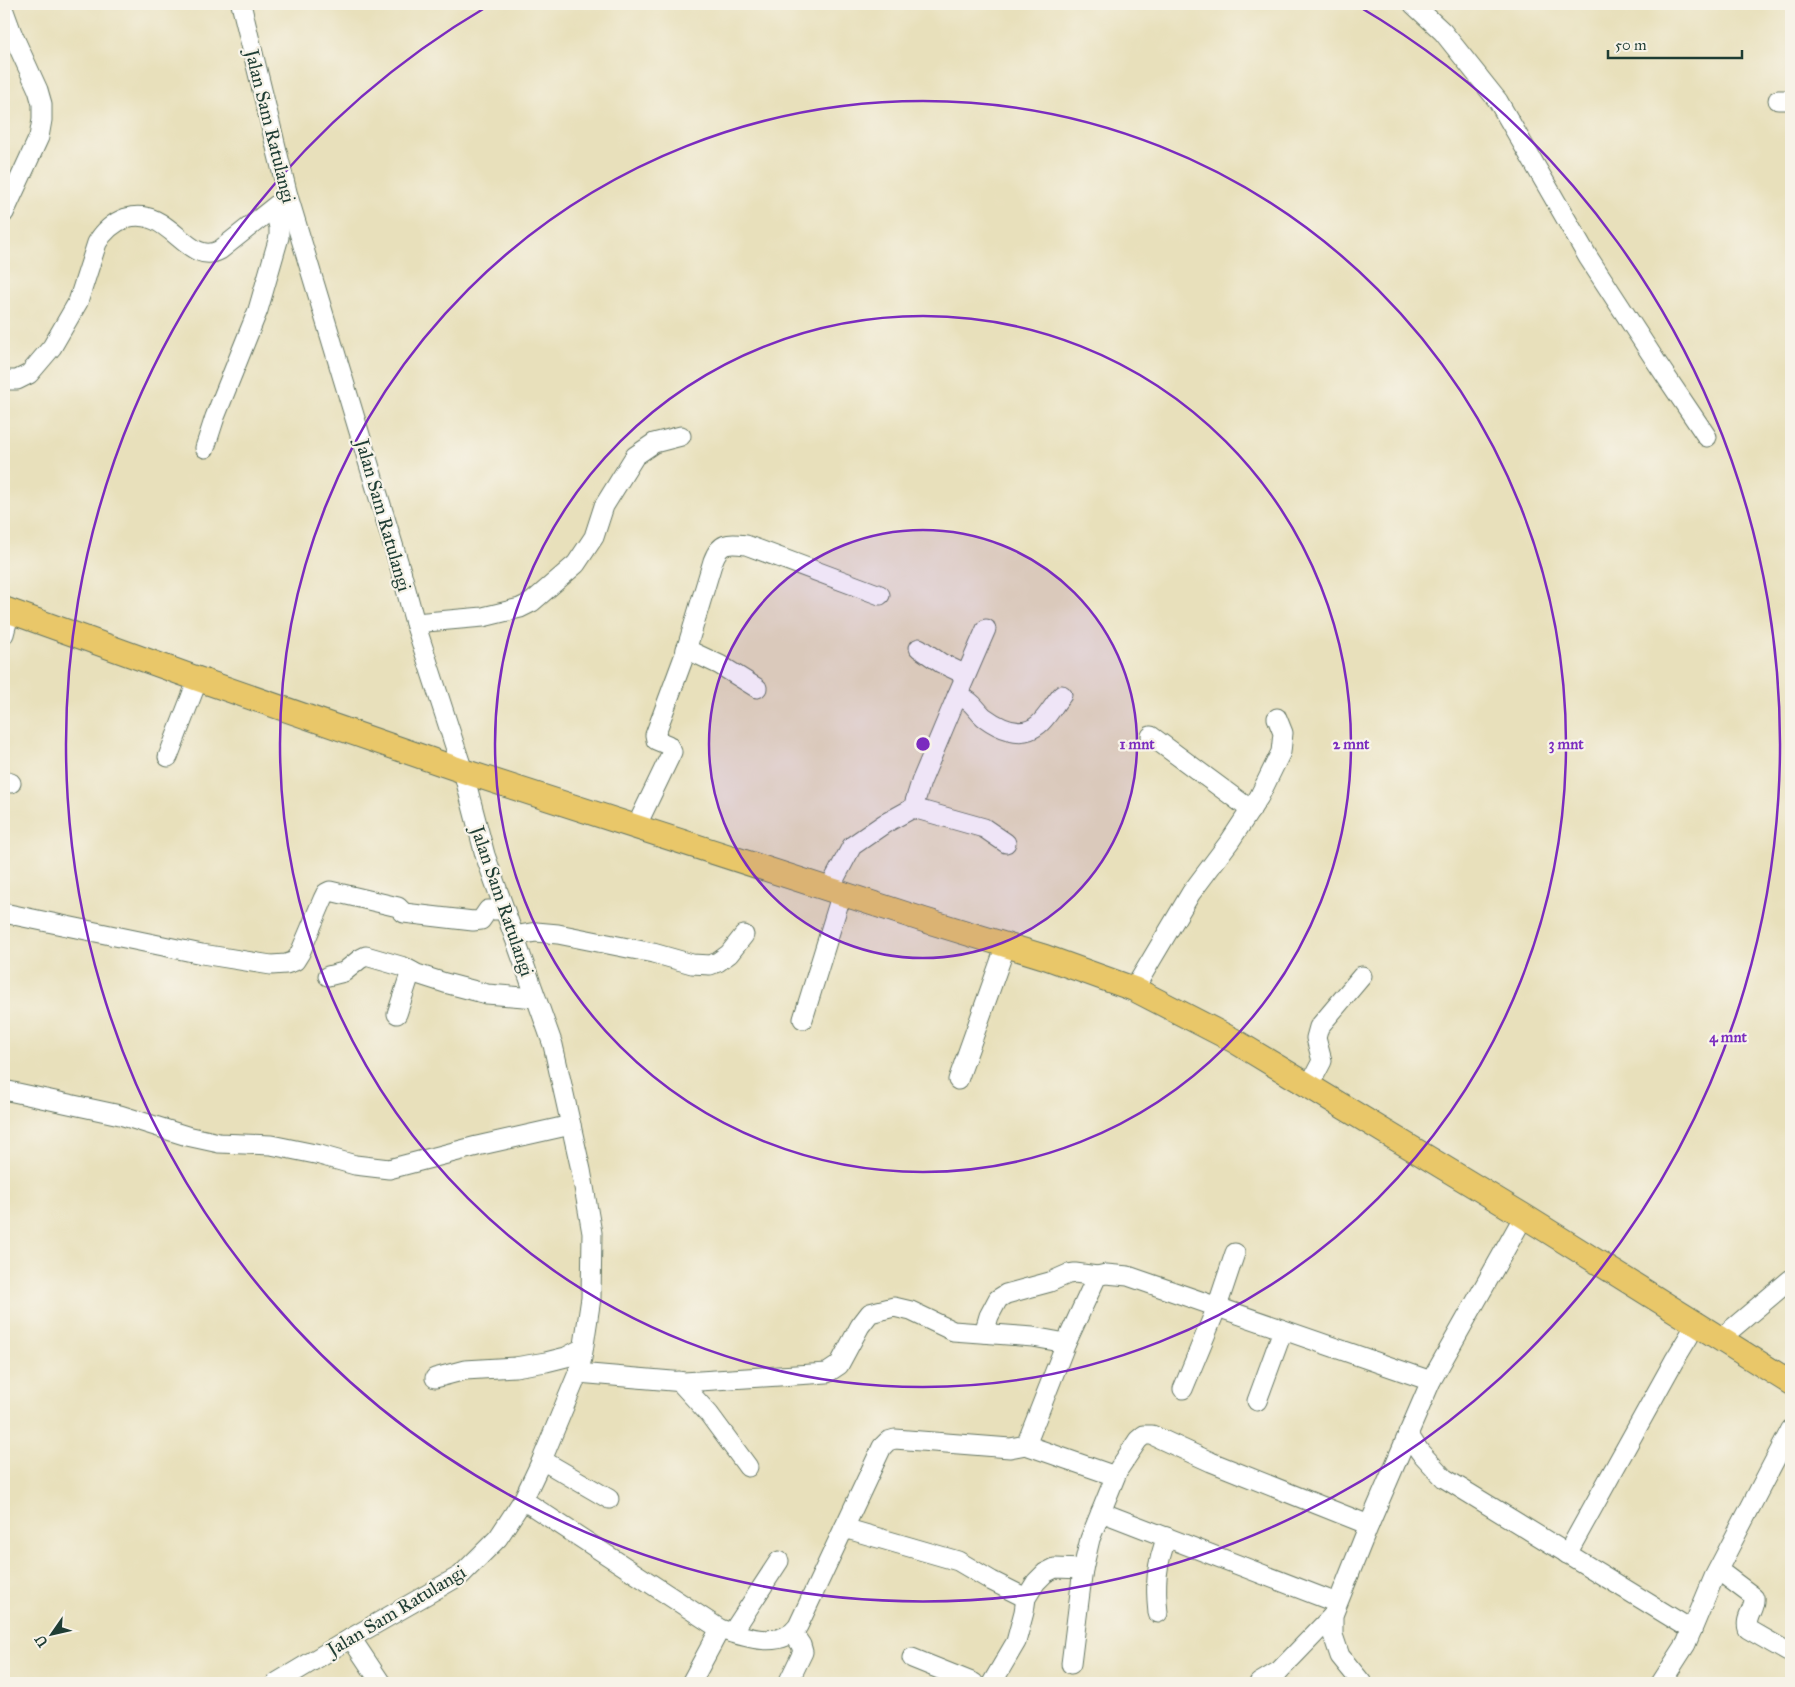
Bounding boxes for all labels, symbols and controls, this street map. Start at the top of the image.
scale bar [1608,28,1741,60]
text: 50 m [1615,36,1647,54]
street label: Jalan Sam Ratulangi [239,45,301,206]
street label: Jalan Sam Ratulangi [349,434,416,594]
centre of rings [914,735,932,753]
text: 1 mnt [1119,735,1155,753]
text: 2 mnt [1333,735,1370,753]
text: 3 mnt [1548,735,1584,754]
street label: Jalan Sam Ratulangi [464,821,539,980]
text: 4 mnt [1709,1028,1747,1047]
street label: Jalan Sam Ratulangi [321,1560,470,1663]
north arrow [28,1610,78,1660]
text: U [31,1631,52,1650]

